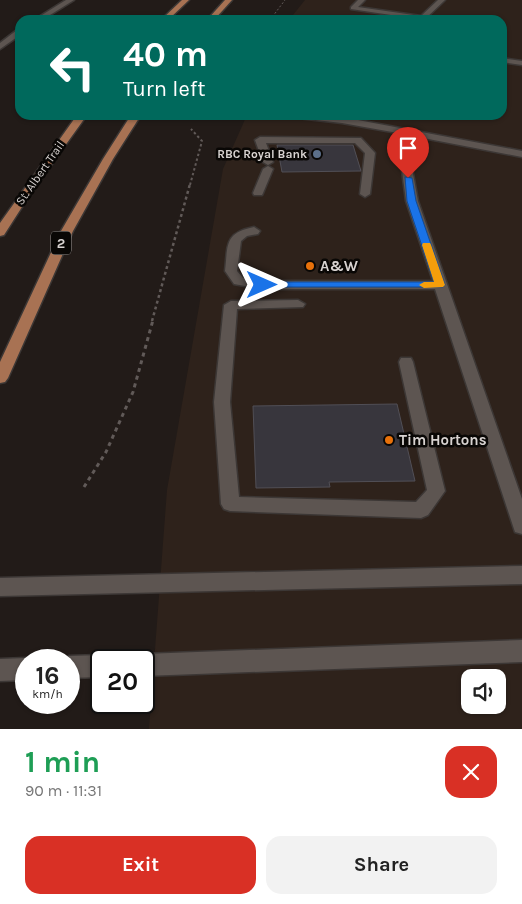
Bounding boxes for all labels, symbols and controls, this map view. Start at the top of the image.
text: 40 m [123,34,208,75]
icon: left [40,35,105,100]
text: Turn left [123,76,206,102]
pin [387,127,429,178]
icon: arrive [394,134,422,162]
street label: St. Albert Trail [13,138,67,208]
place label: RBC Royal Bank [217,147,307,161]
marker: RBC Royal Bank [311,148,323,160]
road number: 2 [51,232,71,254]
place label: A&W [320,257,359,275]
position arrow [235,258,287,310]
marker: A&W [304,260,316,272]
place label: Tim Hortons [399,431,487,449]
marker: Tim Hortons [383,434,395,446]
speed limit sign: 20 [90,649,155,714]
text: 16 [35,661,60,690]
map controls [461,669,506,714]
button: sound [461,669,506,714]
text: km/h [32,687,63,701]
text: 1 min [25,744,100,780]
button: close [445,746,497,798]
text: 90 m · 11:31 [25,781,102,800]
button: Exit [25,836,256,894]
button: Share [266,836,497,894]

